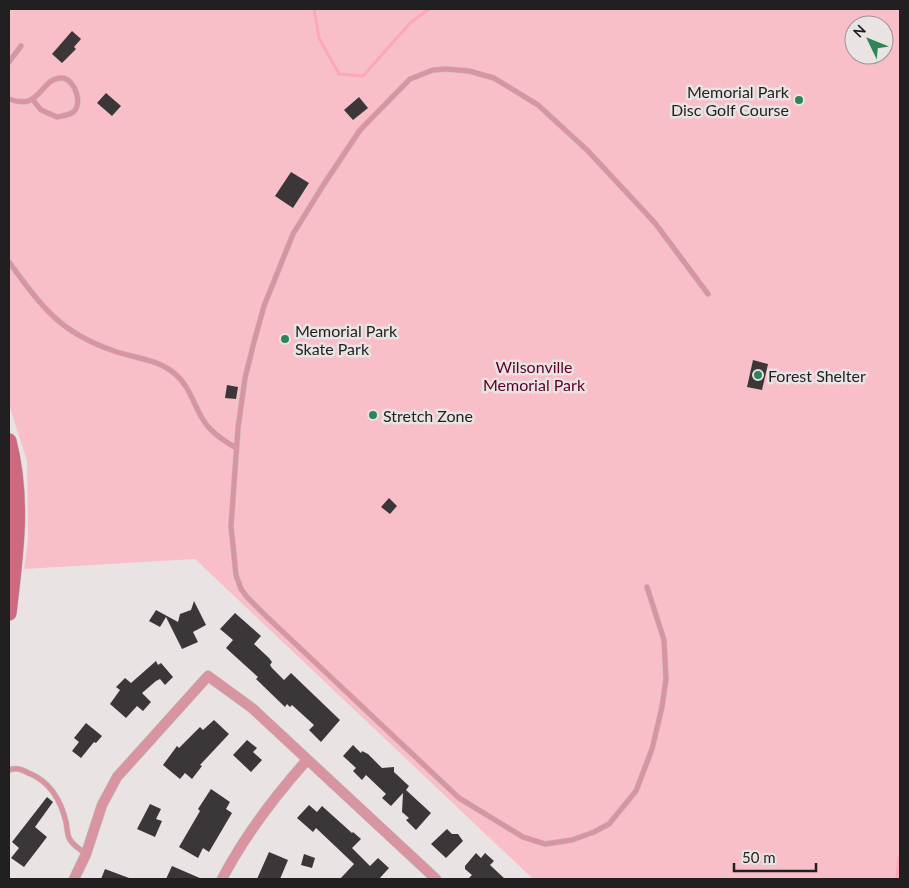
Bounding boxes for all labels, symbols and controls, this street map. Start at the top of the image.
north arrow [844,15,894,65]
text: N [849,21,869,41]
place label: Memorial Park Disc Golf Course [671,82,790,119]
marker: Memorial Park Disc Golf Course [793,94,805,106]
place label: Memorial Park Skate Park [295,321,398,358]
marker: Memorial Park Skate Park [279,333,291,345]
park label: Wilsonville Memorial Park [483,357,586,394]
place label: Forest Shelter [768,366,866,385]
marker: Forest Shelter [752,369,764,381]
place label: Stretch Zone [383,406,473,425]
marker: Stretch Zone [367,409,379,421]
scale bar [734,840,816,872]
text: 50 m [742,848,776,866]

